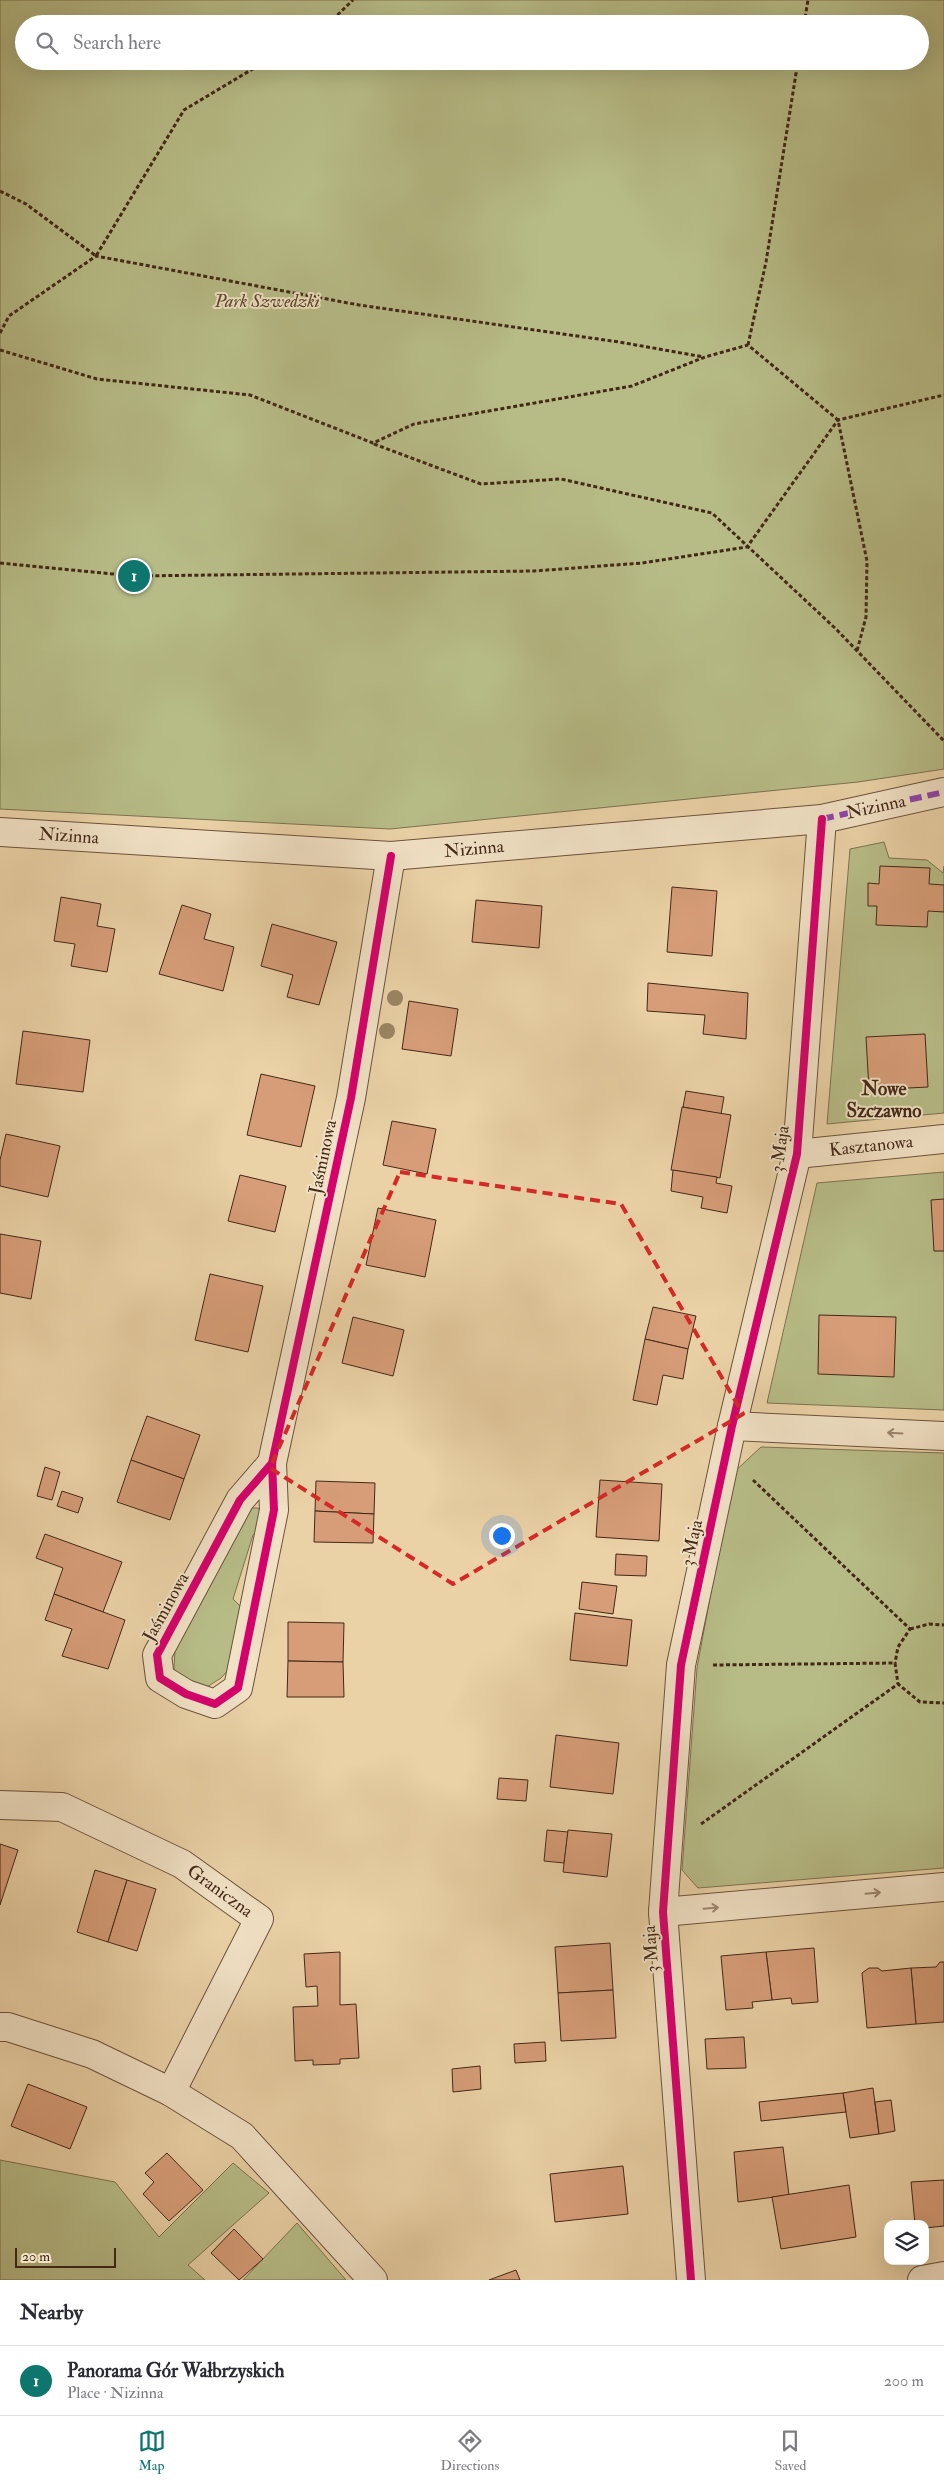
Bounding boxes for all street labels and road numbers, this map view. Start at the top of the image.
street label: Nizinna [844,789,908,825]
street label: Nizinna [38,822,100,850]
street label: Nizinna [443,835,506,863]
street label: Jaśminowa [304,1117,342,1197]
street label: 3 Maja [765,1124,795,1174]
street label: Kasztanowa [828,1130,915,1162]
street label: 3 Maja [676,1517,708,1568]
street label: Jaśminowa [137,1568,195,1646]
street label: Graniczna [183,1859,258,1923]
street label: 3 Maja [638,1924,664,1973]

